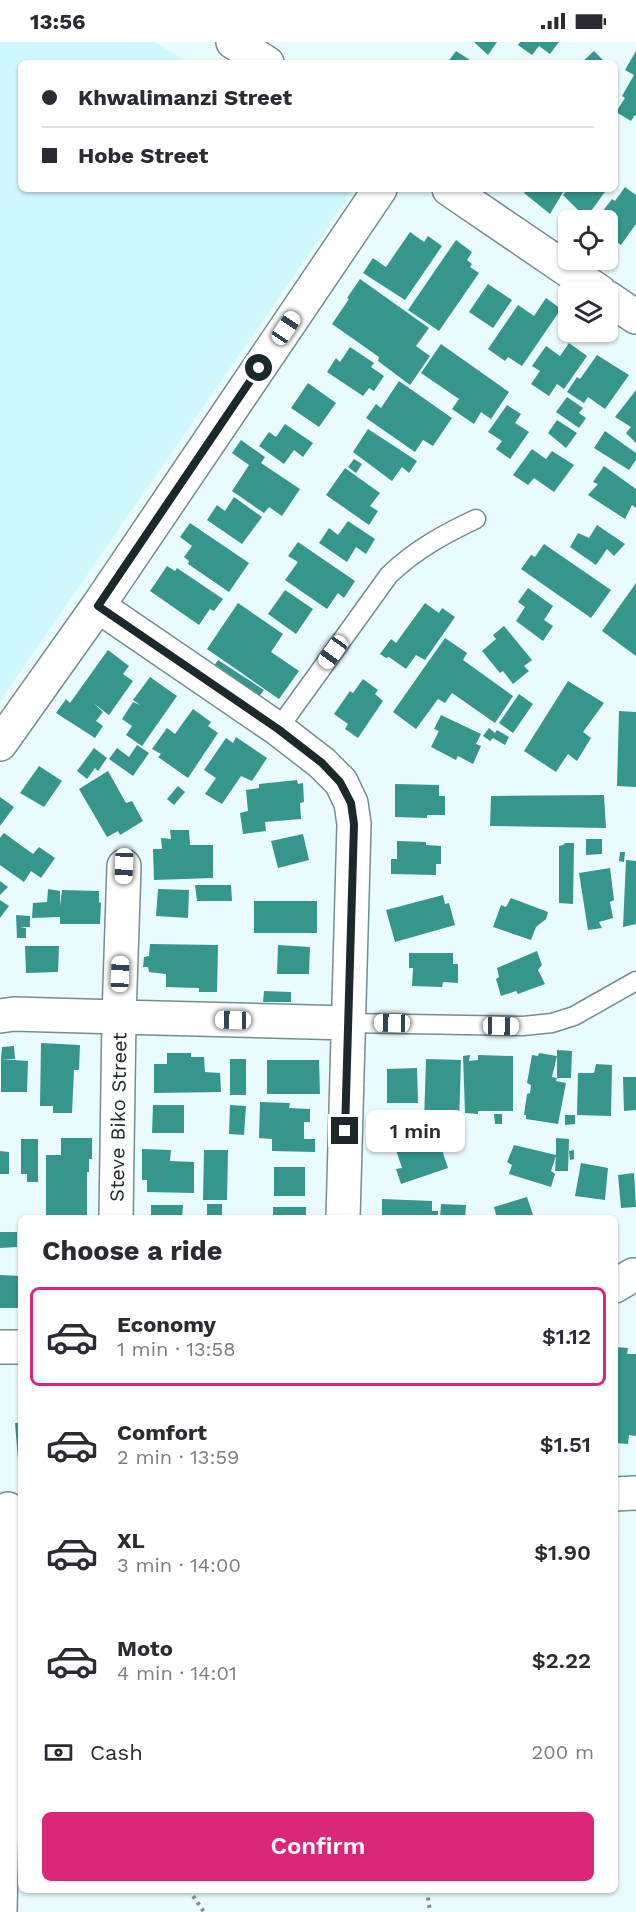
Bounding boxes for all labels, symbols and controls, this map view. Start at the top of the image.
text: 13:56 [30,9,86,34]
text: Khwalimanzi Street [78,85,292,110]
text: Hobe Street [78,143,208,168]
map controls [558,210,618,342]
button: locate [558,210,618,270]
button: layers [558,282,618,342]
car [268,308,304,348]
route start [245,354,272,381]
car [315,632,351,672]
car [114,848,134,884]
car [110,956,130,992]
car [215,1011,251,1029]
car [374,1014,410,1032]
car [483,1017,519,1035]
street label: Steve Biko Street [105,1031,131,1202]
callout: 1 min [366,1110,465,1152]
route end [331,1117,358,1144]
text: 1 min [390,1119,441,1143]
text: Choose a ride [42,1235,222,1267]
icon: car [45,1310,99,1364]
text: Economy [117,1312,216,1337]
text: $1.12 [542,1324,591,1349]
text: 1 min · 13:58 [117,1337,235,1361]
icon: car [45,1418,99,1472]
text: Comfort [117,1420,207,1445]
text: $1.51 [540,1432,591,1457]
text: 2 min · 13:59 [117,1445,239,1469]
icon: car [45,1526,99,1580]
text: XL [117,1528,145,1553]
text: $1.90 [534,1540,591,1565]
text: 3 min · 14:00 [117,1553,241,1577]
icon: car [45,1634,99,1688]
text: Moto [117,1636,173,1661]
text: $2.22 [532,1648,591,1673]
text: 4 min · 14:01 [117,1661,237,1685]
icon: cash [42,1736,75,1769]
text: Cash [90,1740,143,1765]
text: 200 m [532,1740,594,1764]
button: Confirm [42,1812,594,1881]

